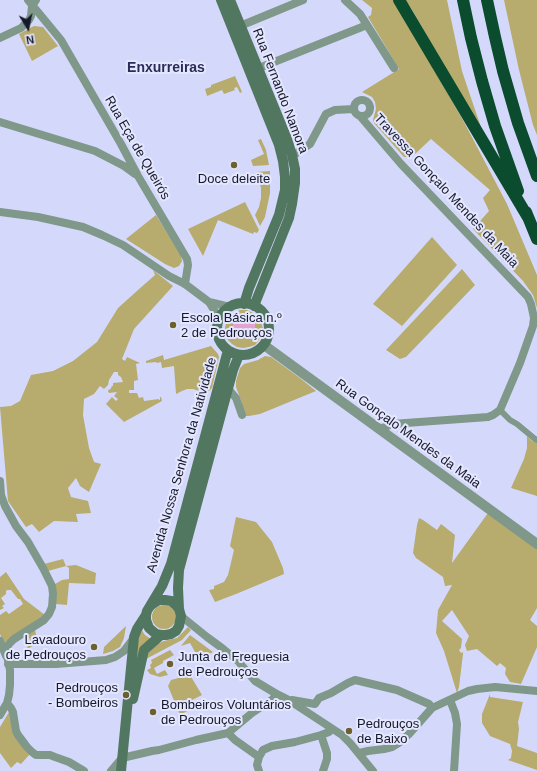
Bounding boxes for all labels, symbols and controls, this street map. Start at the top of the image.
north arrow [8,8,48,48]
street label: Rua Fernando Namora [249,26,311,156]
text: N [25,33,35,46]
district label: Enxurreiras [127,60,205,76]
street label: Rua Eça de Queirós [101,93,173,203]
street label: Travessa Gonçalo Mendes da Maia [370,111,522,271]
marker: Doce deleite [229,160,239,170]
place label: Doce deleite [198,171,270,187]
place label: Escola Básica n.º 2 de Pedrouços [181,310,282,341]
marker: Escola Básica n.º 2 de Pedrouços [168,320,178,330]
street label: Avenida Nossa Senhora da Natividade [144,356,220,574]
street label: Rua Gonçalo Mendes da Maia [332,376,484,492]
place label: Lavadouro de Pedrouços [6,632,86,663]
marker: Lavadouro de Pedrouços [89,642,99,652]
place label: Junta de Freguesia de Pedrouços [178,649,289,680]
marker: Junta de Freguesia de Pedrouços [165,659,175,669]
place label: Pedrouços - Bombeiros [48,680,118,711]
marker: Pedrouços - Bombeiros [121,690,131,700]
place label: Bombeiros Voluntários de Pedrouços [161,697,291,728]
marker: Bombeiros Voluntários de Pedrouços [148,707,158,717]
place label: Pedrouços de Baixo [357,716,419,747]
marker: Pedrouços de Baixo [344,726,354,736]

